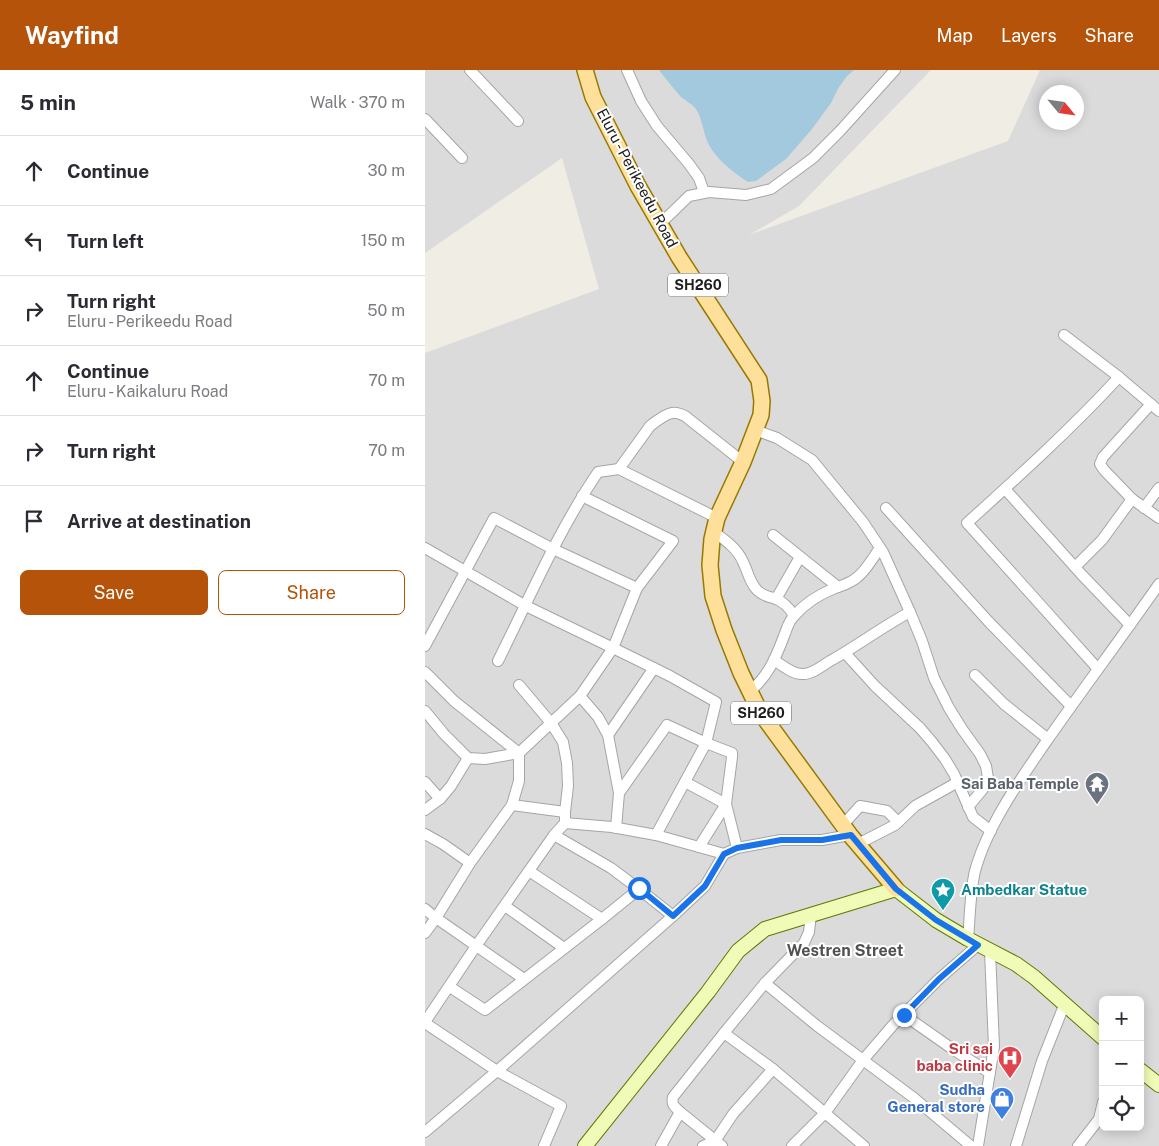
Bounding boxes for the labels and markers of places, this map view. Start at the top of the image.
temple icon: Sai Baba Temple [1084,771,1110,805]
place label: Sai Baba Temple [961,775,1079,792]
place icon: Ambedkar Statue [930,877,956,911]
place label: Ambedkar Statue [961,881,1087,898]
place label: Sri sai baba clinic [916,1040,993,1074]
hospital icon: Sri sai baba clinic [997,1045,1023,1079]
place label: Sudha General store [887,1081,985,1115]
shop icon: Sudha General store [989,1086,1015,1120]

